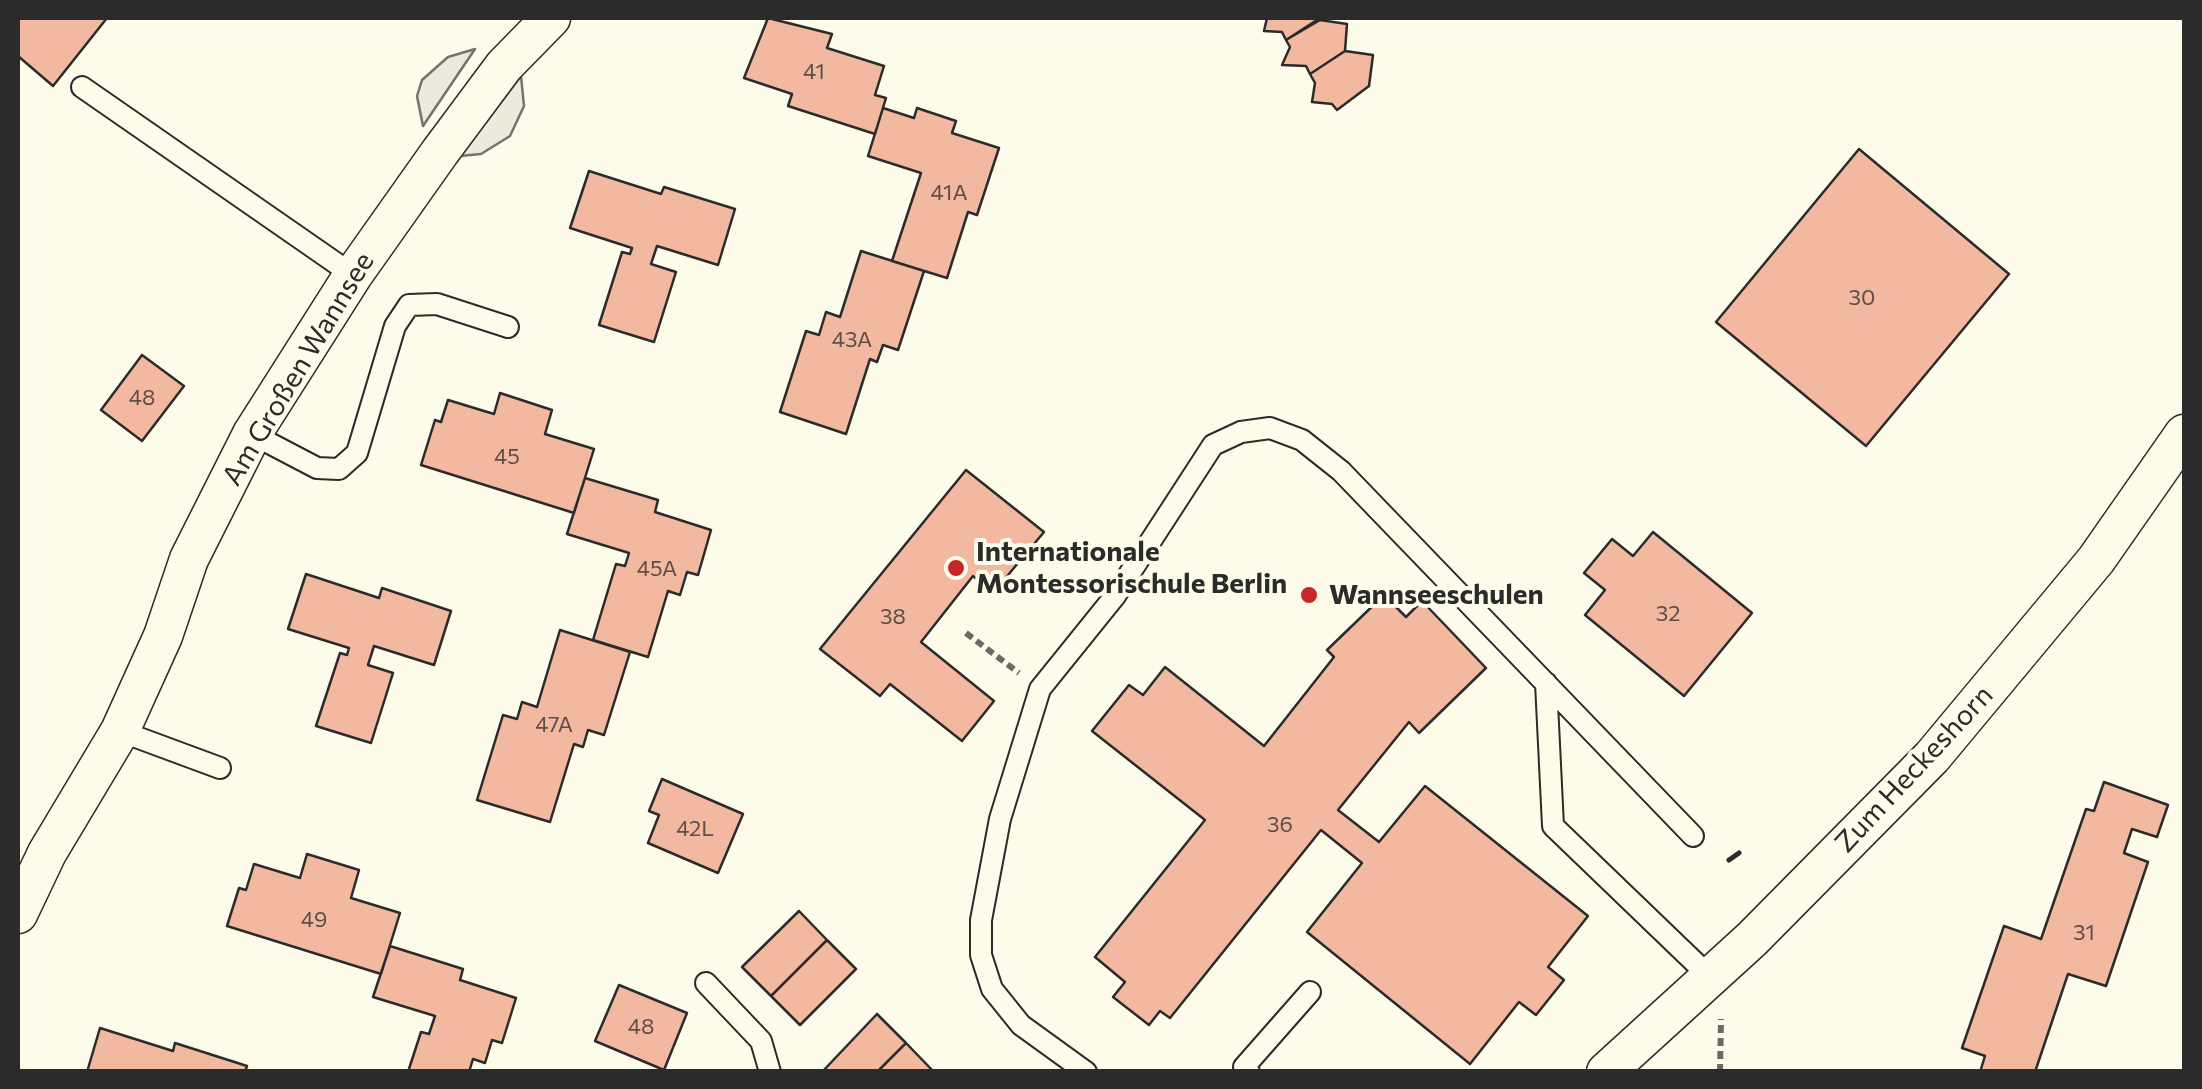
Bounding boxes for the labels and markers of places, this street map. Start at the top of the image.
place label: Internationale Montessorischule Berlin [976,535,1287,601]
marker: Internationale Montessorischule Berlin [945,557,967,579]
place label: Wannseeschulen [1329,578,1544,612]
marker: Wannseeschulen [1298,584,1320,606]

